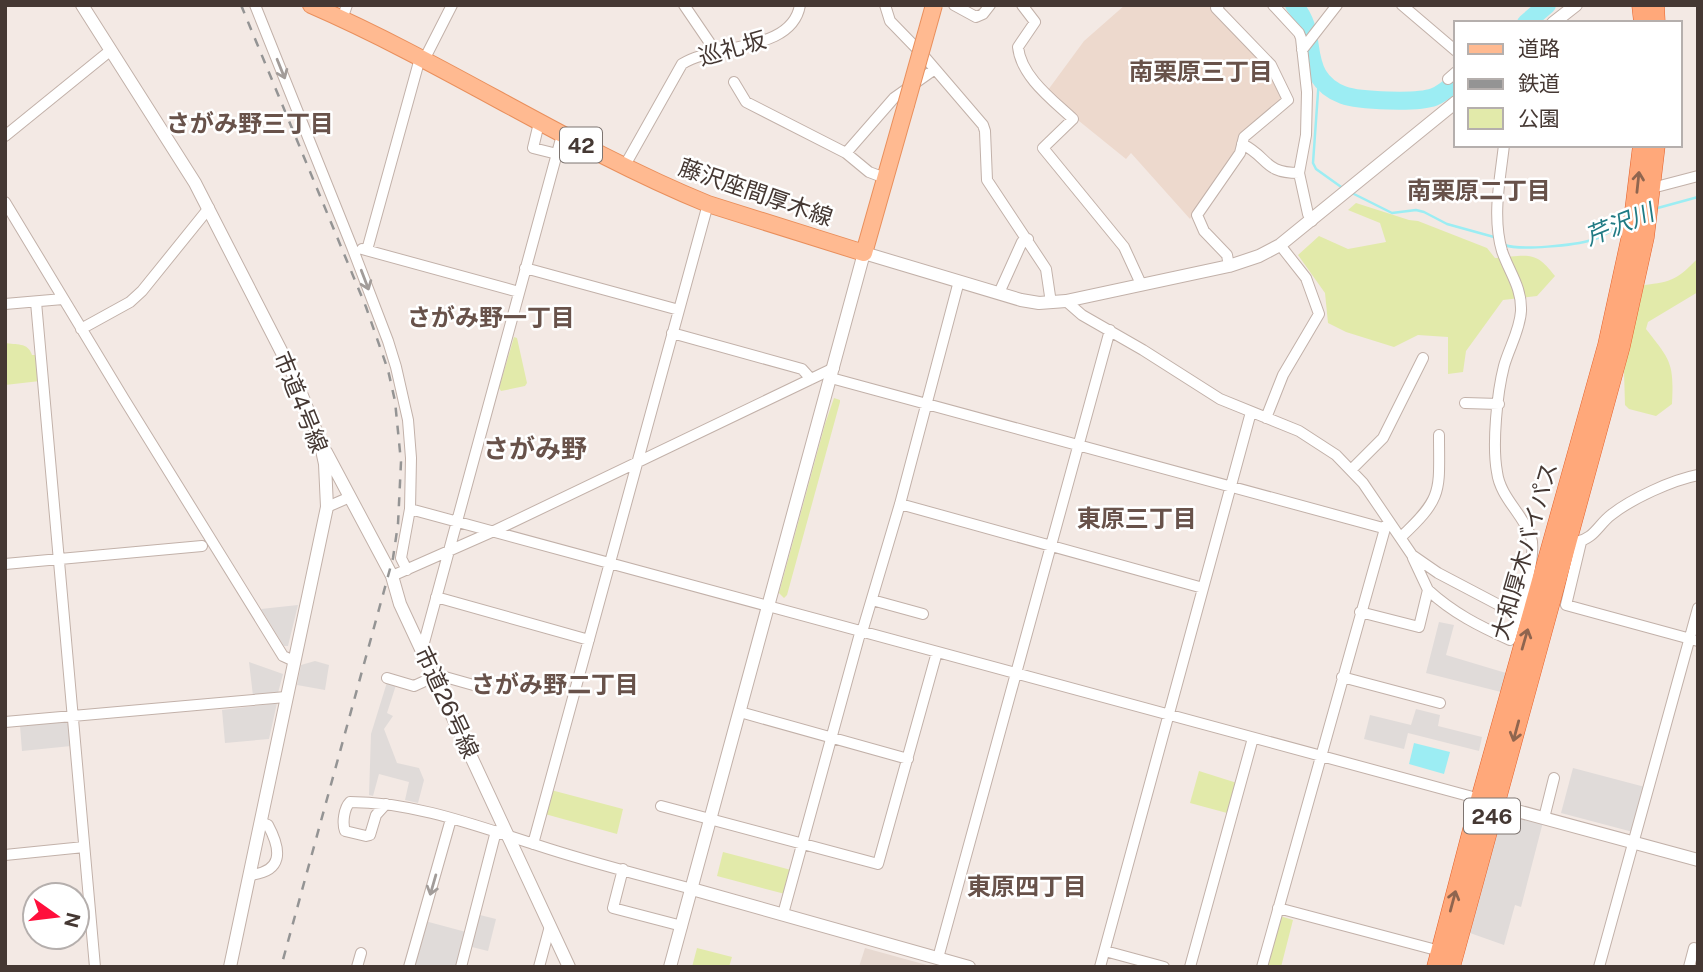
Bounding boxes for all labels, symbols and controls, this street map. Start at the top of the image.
legend [1454,21,1682,147]
street label: 巡礼坂 [695,26,769,70]
text: 道路 [1518,36,1560,61]
one-way arrow [275,57,288,79]
district label: 南栗原三丁目 [1129,57,1273,85]
text: 鉄道 [1518,71,1560,96]
text: 公園 [1518,106,1560,131]
district label: さがみ野三丁目 [166,109,334,137]
road number: 42 [560,128,602,162]
street label: 藤沢座間厚木線 [675,153,837,231]
one-way arrow [1632,171,1645,194]
district label: 南栗原二丁目 [1407,176,1551,204]
water label: 芹沢川 [1580,196,1660,250]
one-way arrow [360,269,372,290]
district label: さがみ野一丁目 [407,303,575,331]
street label: 市道4号線 [269,348,333,456]
district label: さがみ野 [483,433,587,464]
street label: 大和厚木バイパス [1486,459,1562,643]
district label: 東原三丁目 [1077,504,1197,532]
one-way arrow [1519,628,1532,650]
street label: 市道26号線 [409,642,485,762]
district label: さがみ野二丁目 [471,670,639,698]
one-way arrow [1508,720,1521,742]
road number: 246 [1464,798,1520,834]
district label: 東原四丁目 [967,872,1087,900]
one-way arrow [425,874,438,896]
north arrow [21,881,91,951]
one-way arrow [1447,890,1460,913]
text: N [60,910,85,930]

